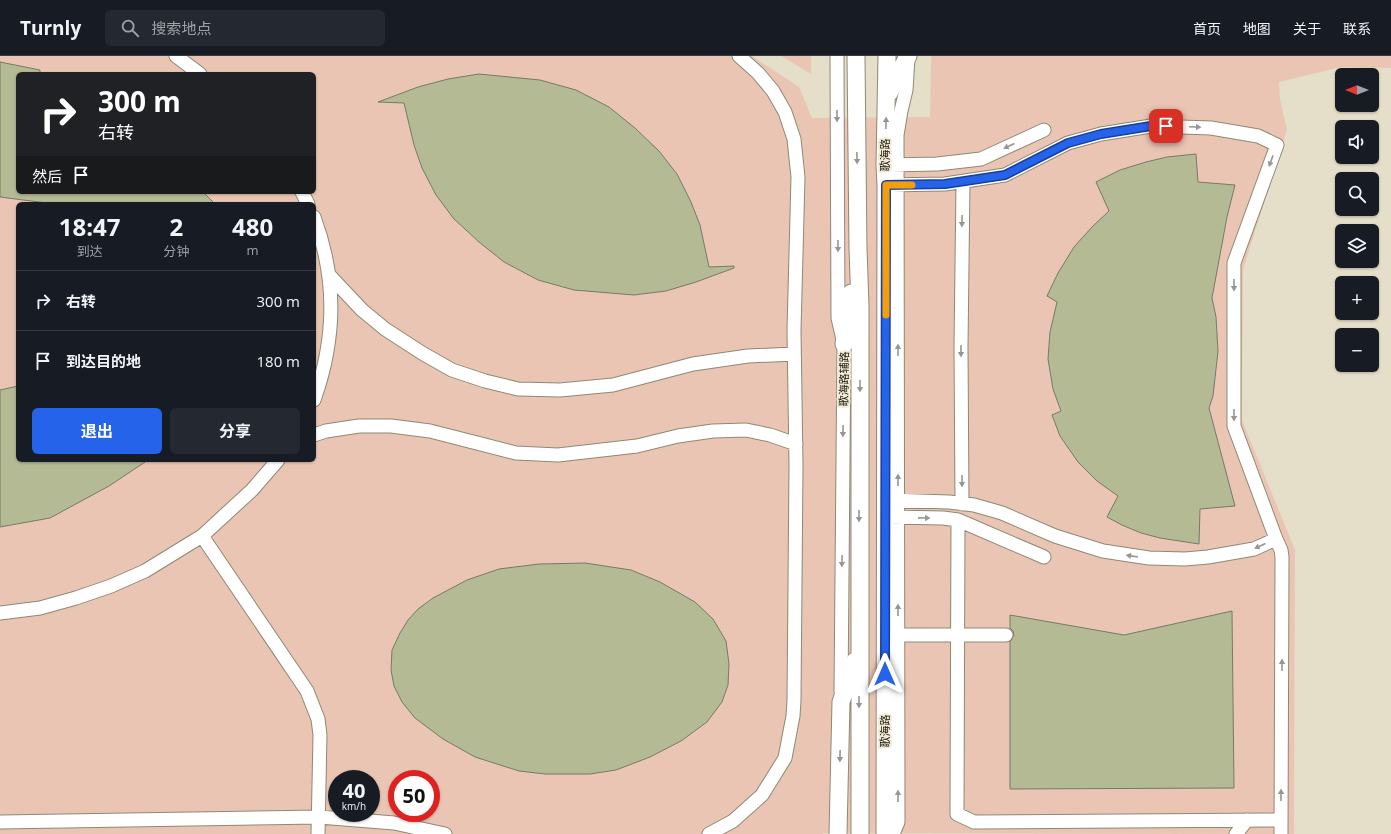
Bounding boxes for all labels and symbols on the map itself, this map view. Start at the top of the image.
north arrow [1335,68,1379,112]
pin [1149,109,1183,143]
one-way arrow [834,110,840,123]
one-way arrow [883,116,889,129]
one-way arrow [1189,124,1201,131]
street label: 歌海路 [877,139,892,172]
one-way arrow [1002,144,1014,150]
one-way arrow [854,152,860,165]
one-way arrow [1268,156,1274,168]
one-way arrow [959,215,965,228]
one-way arrow [835,240,841,253]
one-way arrow [1231,279,1237,292]
one-way arrow [895,343,901,356]
one-way arrow [958,345,964,358]
street label: 歌海路辅路 [836,351,851,407]
one-way arrow [857,380,863,393]
one-way arrow [1231,409,1237,422]
one-way arrow [840,425,846,438]
one-way arrow [895,473,901,486]
one-way arrow [959,475,965,488]
one-way arrow [856,510,862,523]
one-way arrow [918,515,931,521]
one-way arrow [1255,543,1266,549]
one-way arrow [1126,553,1138,559]
one-way arrow [839,555,845,568]
one-way arrow [895,603,901,616]
position arrow [864,653,906,695]
one-way arrow [1279,658,1285,671]
one-way arrow [856,696,862,709]
street label: 歌海路 [877,715,892,748]
one-way arrow [837,750,843,763]
speed limit sign: 50 [388,770,440,822]
one-way arrow [1278,788,1284,801]
one-way arrow [895,789,901,802]

